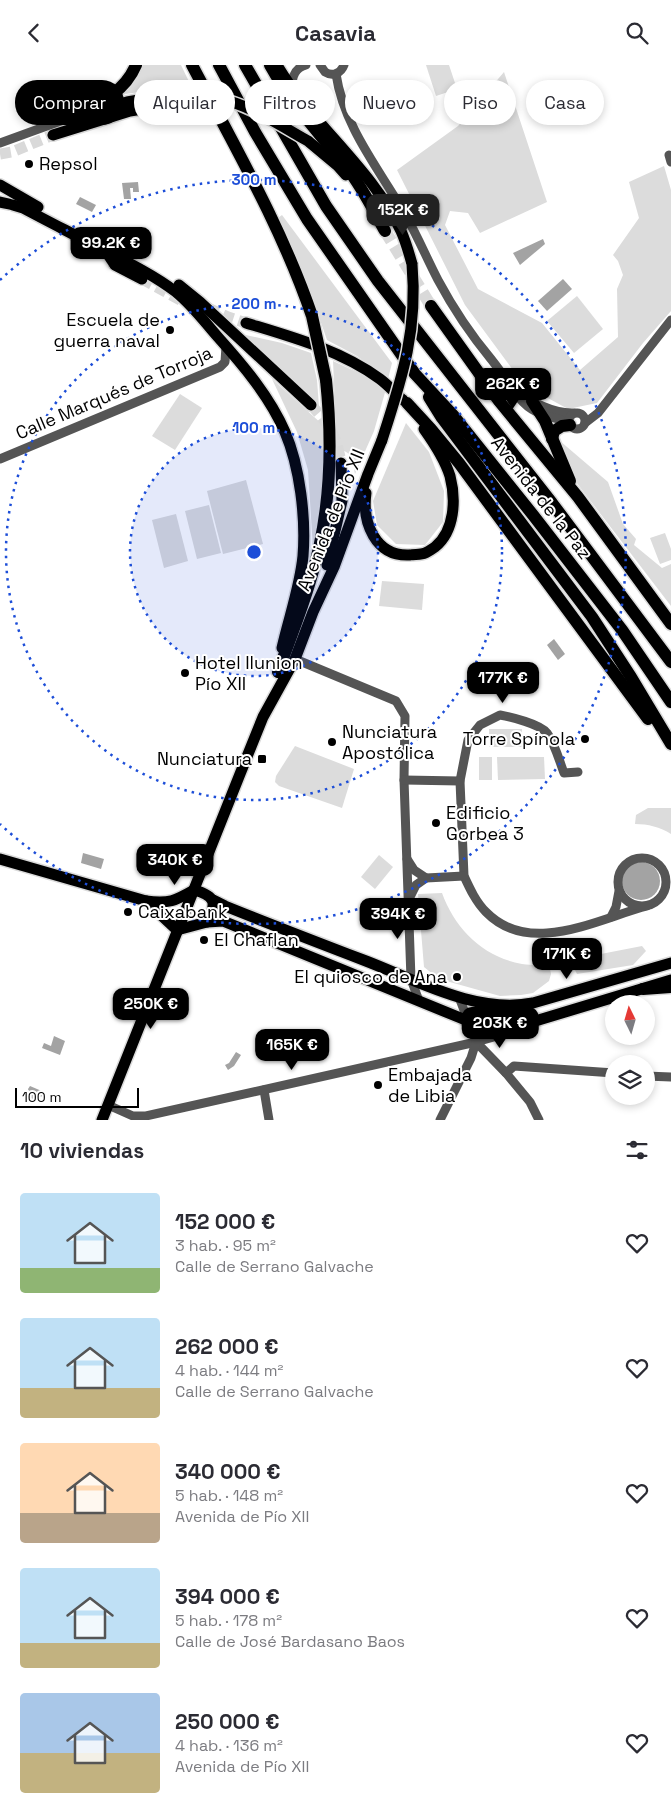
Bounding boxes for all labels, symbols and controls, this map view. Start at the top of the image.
icon: back [20,19,48,47]
text: Casavia [295,19,376,47]
icon: search [623,19,651,47]
chip: Comprar [15,80,124,125]
chip: Alquilar [134,80,235,125]
chip: Filtros [245,80,335,125]
chip: Nuevo [345,80,434,125]
chip: Piso [444,80,516,125]
chip: Casa [526,80,604,125]
place label: Repsol [39,152,98,175]
marker: Repsol [23,158,35,170]
text: 300 m [231,170,277,189]
pin: 152K € [362,193,444,236]
text: 152K € [377,199,429,220]
pin: 99.2K € [65,227,157,269]
text: 99.2K € [82,232,140,253]
text: 200 m [232,294,276,313]
place label: Escuela de guerra naval [53,308,160,352]
marker: Escuela de guerra naval [164,324,176,336]
street label: Calle Marqués de Torroja [12,341,216,444]
pin: 262K € [472,367,554,410]
text: 262K € [486,373,540,394]
text: 100 m [233,418,275,437]
street label: Avenida de la Paz [486,432,597,564]
street label: Avenida de Pío XII [292,445,370,594]
centre of rings [245,543,263,561]
place label: Hotel Ilunion Pío XII [195,651,303,695]
pin: 177K € [462,661,544,704]
marker: Hotel Ilunion Pío XII [179,667,191,679]
text: 177K € [478,667,528,688]
place label: Nunciatura Apostólica [342,720,437,764]
place label: Torre Spínola [463,727,575,750]
marker: Torre Spínola [579,733,591,745]
marker: Nunciatura Apostólica [326,736,338,748]
place label: Nunciatura [157,747,252,770]
marker: Nunciatura [256,753,268,765]
place label: Edificio Gorbea 3 [446,801,524,845]
marker: Edificio Gorbea 3 [430,817,442,829]
pin: 340K € [134,843,216,886]
text: 340K € [147,849,203,870]
pin: 394K € [357,897,439,940]
place label: Caixabank [138,900,228,923]
text: 394K € [371,903,425,924]
marker: Caixabank [122,906,134,918]
place label: El Chaflan [214,928,299,951]
marker: El Chaflan [198,934,210,946]
pin: 171K € [526,937,608,980]
text: 171K € [543,943,591,964]
place label: El quiosco de Ana [294,965,447,988]
marker: El quiosco de Ana [451,971,463,983]
pin: 250K € [110,987,192,1030]
text: 250K € [124,993,178,1014]
north arrow [605,995,655,1045]
map controls [605,995,655,1105]
pin: 203K € [459,1007,541,1049]
text: 203K € [473,1012,527,1033]
pin: 165K € [251,1029,333,1071]
text: 165K € [266,1034,318,1055]
button: layers [605,1055,655,1105]
place label: Embajada de Libia [388,1063,472,1107]
marker: Embajada de Libia [372,1079,384,1091]
scale bar [15,1085,139,1108]
text: 100 m [22,1088,61,1106]
icon: filters [623,1136,651,1164]
text: 10 viviendas [20,1137,144,1164]
text: 152 000 € [175,1208,275,1235]
icon: home [60,1213,120,1273]
icon: heart [623,1229,651,1257]
text: 3 hab. · 95 m² [175,1235,276,1256]
text: Calle de Serrano Galvache [175,1256,374,1277]
text: 262 000 € [175,1333,279,1360]
icon: home [60,1338,120,1398]
icon: heart [623,1354,651,1382]
text: 4 hab. · 144 m² [175,1360,283,1381]
text: Calle de Serrano Galvache [175,1381,374,1402]
text: 340 000 € [175,1458,280,1485]
icon: home [60,1463,120,1523]
icon: heart [623,1479,651,1507]
text: 5 hab. · 148 m² [175,1485,283,1506]
text: Avenida de Pío XII [175,1506,309,1527]
text: 394 000 € [175,1583,280,1610]
icon: home [60,1588,120,1648]
icon: heart [623,1604,651,1632]
text: 5 hab. · 178 m² [175,1610,282,1631]
text: Calle de José Bardasano Baos [175,1631,405,1652]
text: 250 000 € [175,1708,279,1735]
icon: home [60,1713,120,1773]
icon: heart [623,1729,651,1757]
text: 4 hab. · 136 m² [175,1735,283,1756]
text: Avenida de Pío XII [175,1756,309,1777]

